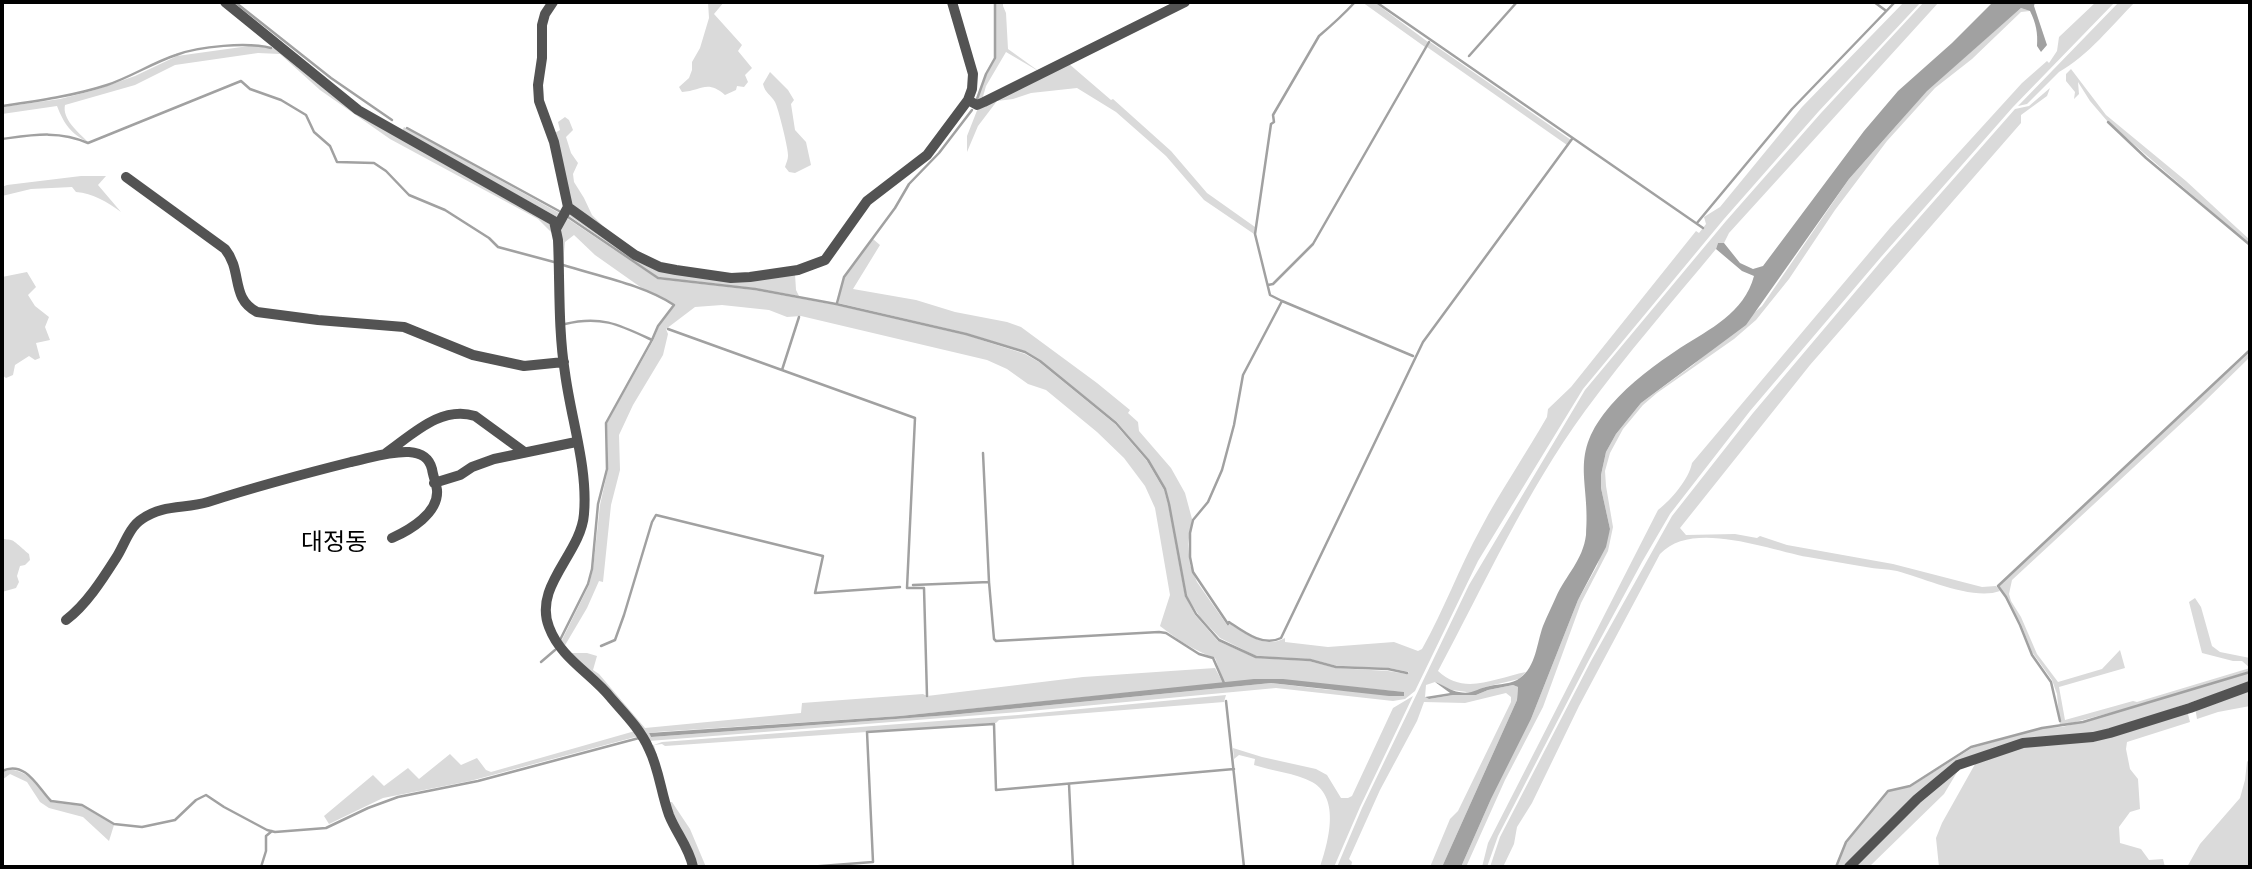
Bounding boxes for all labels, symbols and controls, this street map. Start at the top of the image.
district label: 대정동 [301,529,367,557]

